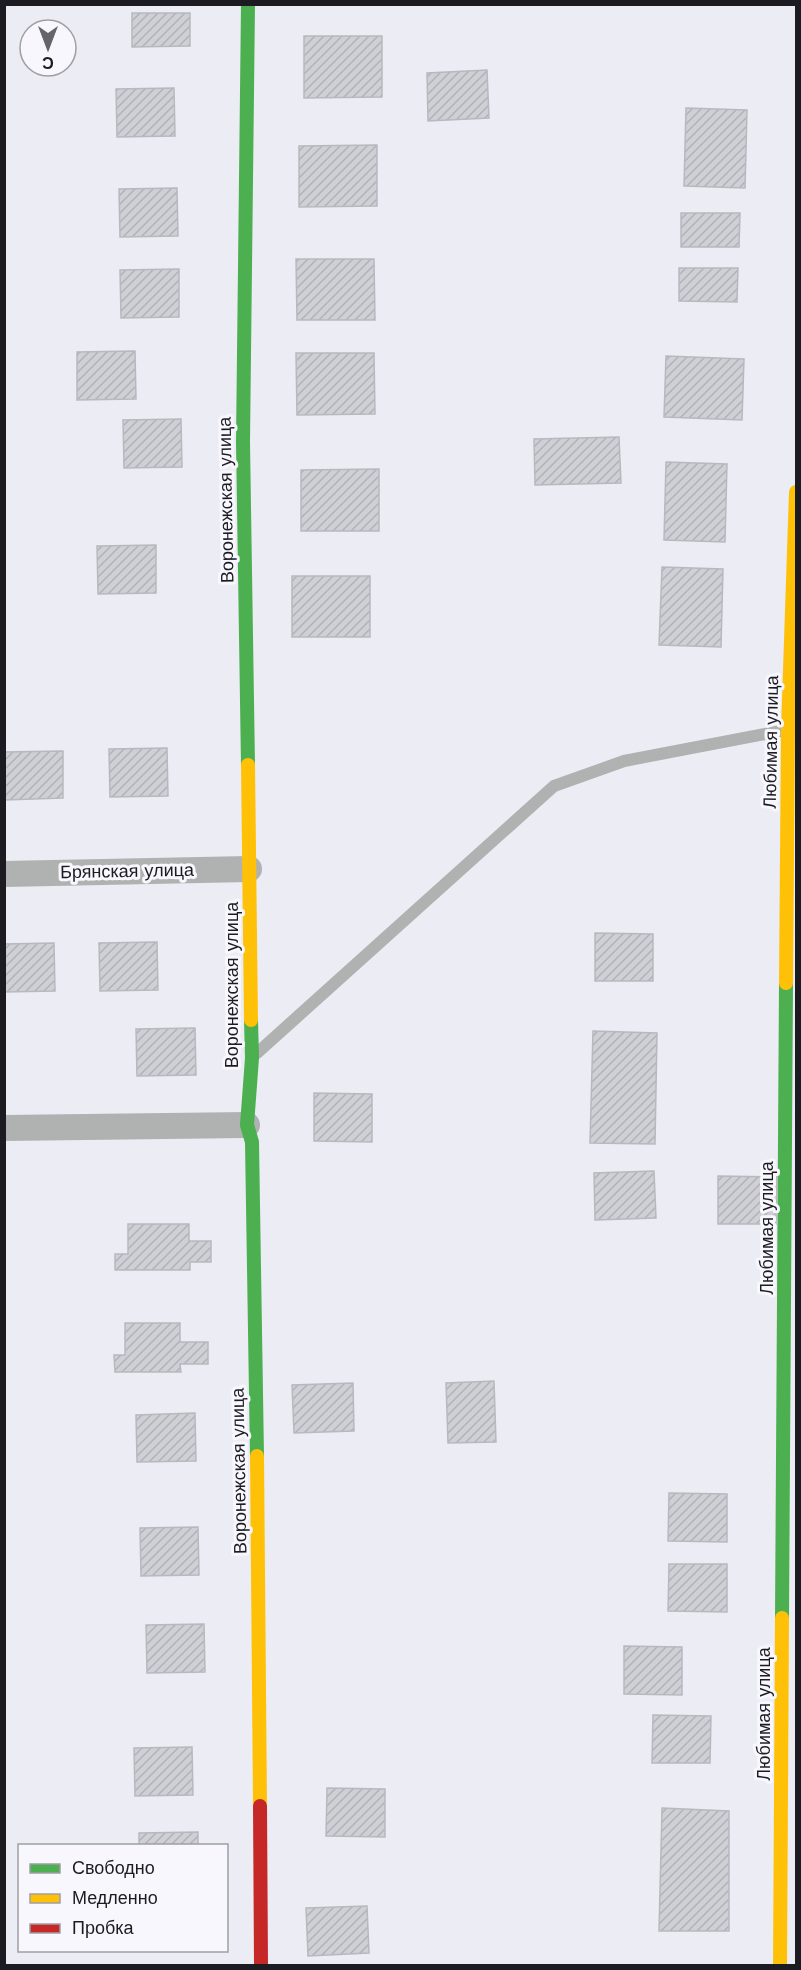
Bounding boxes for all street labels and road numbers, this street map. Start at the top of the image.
street label: Воронежская улица [214,416,237,583]
street label: Любимая улица [759,674,782,809]
street label: Брянская улица [60,859,195,882]
street label: Воронежская улица [221,901,242,1068]
street label: Любимая улица [756,1160,777,1295]
street label: Воронежская улица [227,1387,250,1554]
street label: Любимая улица [753,1646,774,1781]

